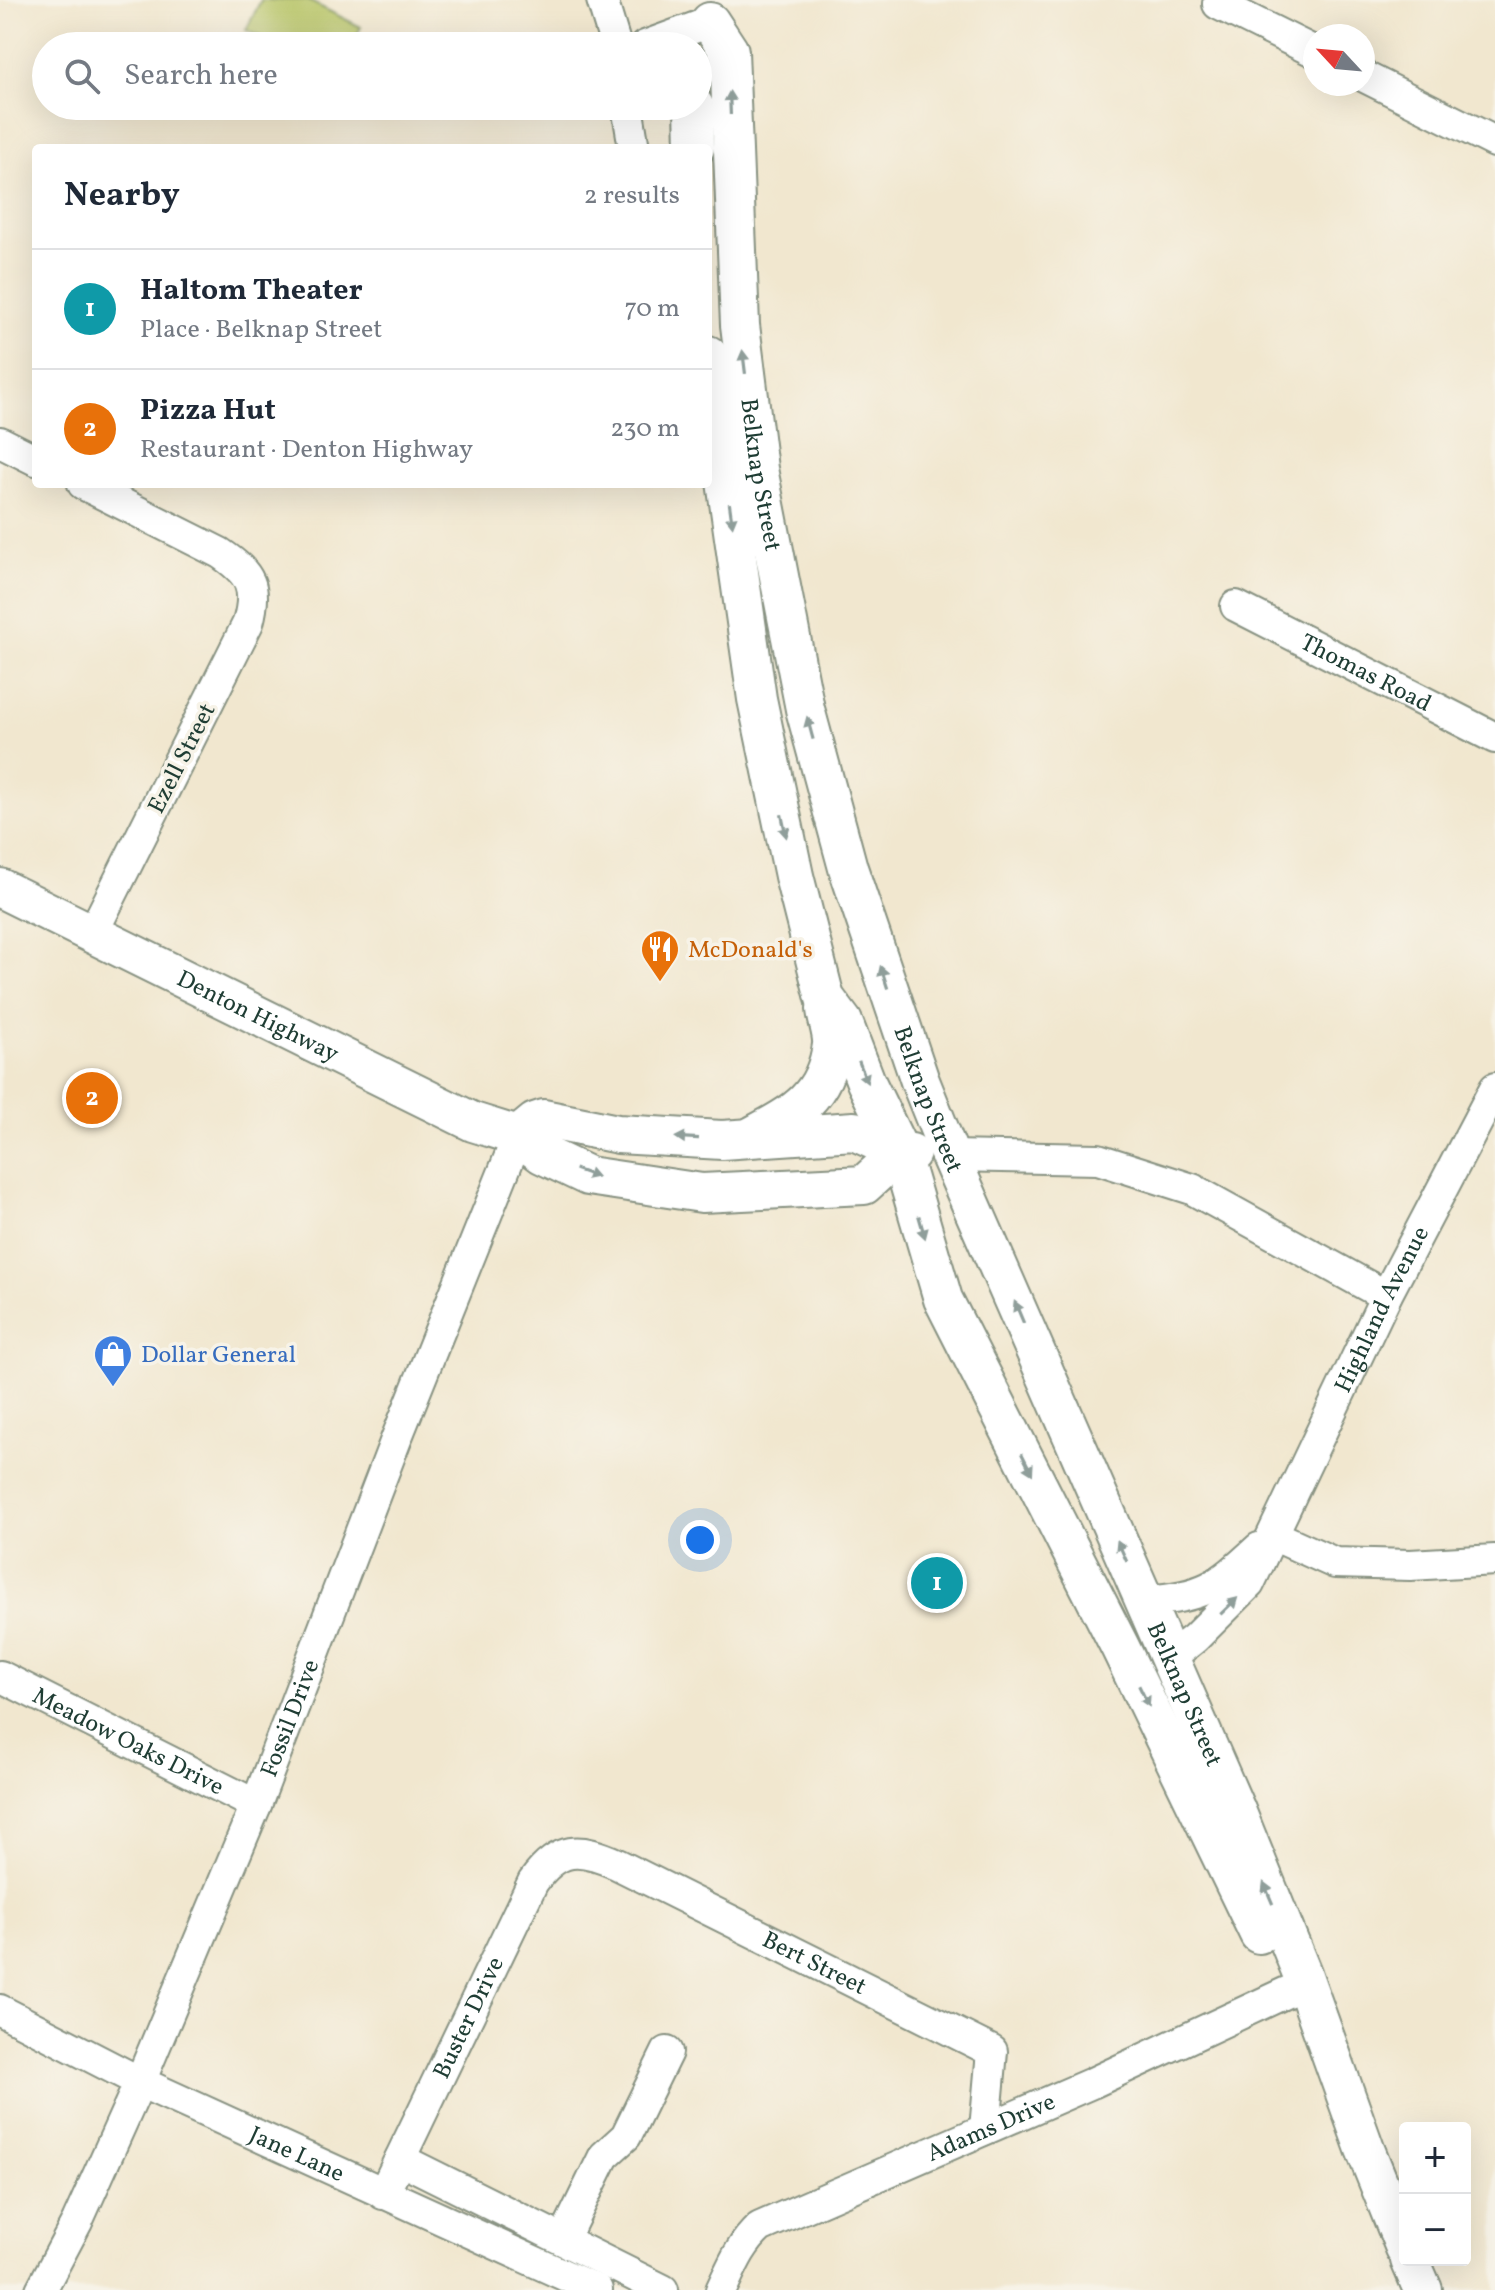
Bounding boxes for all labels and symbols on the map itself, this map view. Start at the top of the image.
north arrow [1303,24,1375,96]
one-way arrow [724,90,737,115]
one-way arrow [738,349,751,374]
street label: Belknap Street [730,396,789,554]
one-way arrow [725,503,738,528]
street label: Thomas Road [1294,626,1437,722]
street label: Ezell Street [140,698,225,820]
one-way arrow [804,716,816,741]
one-way arrow [778,814,791,839]
restaurant icon: McDonald's [639,928,681,983]
place label: McDonald's [688,934,813,968]
street label: Denton Highway [170,963,344,1072]
one-way arrow [877,965,890,989]
street label: Belknap Street [884,1022,970,1179]
one-way arrow [856,1060,869,1084]
pin: 2 [66,1068,118,1128]
one-way arrow [674,1131,699,1144]
one-way arrow [574,1167,598,1180]
one-way arrow [916,1216,929,1240]
street label: Highland Avenue [1327,1221,1439,1399]
one-way arrow [1012,1300,1025,1324]
shop icon: Dollar General [92,1333,134,1388]
place label: Dollar General [141,1339,296,1373]
one-way arrow [1020,1453,1034,1476]
your location [680,1520,720,1560]
one-way arrow [1115,1539,1128,1562]
pin: 1 [911,1553,963,1613]
one-way arrow [1219,1597,1238,1615]
street label: Belknap Street [1137,1617,1230,1772]
street label: Fossil Drive [253,1655,329,1782]
street label: Meadow Oaks Drive [26,1680,229,1805]
one-way arrow [1137,1685,1151,1708]
one-way arrow [1261,1881,1274,1905]
street label: Bert Street [756,1924,872,2005]
street label: Buster Drive [426,1951,514,2085]
street label: Adams Drive [922,2086,1061,2172]
street label: Jane Lane [243,2119,349,2192]

